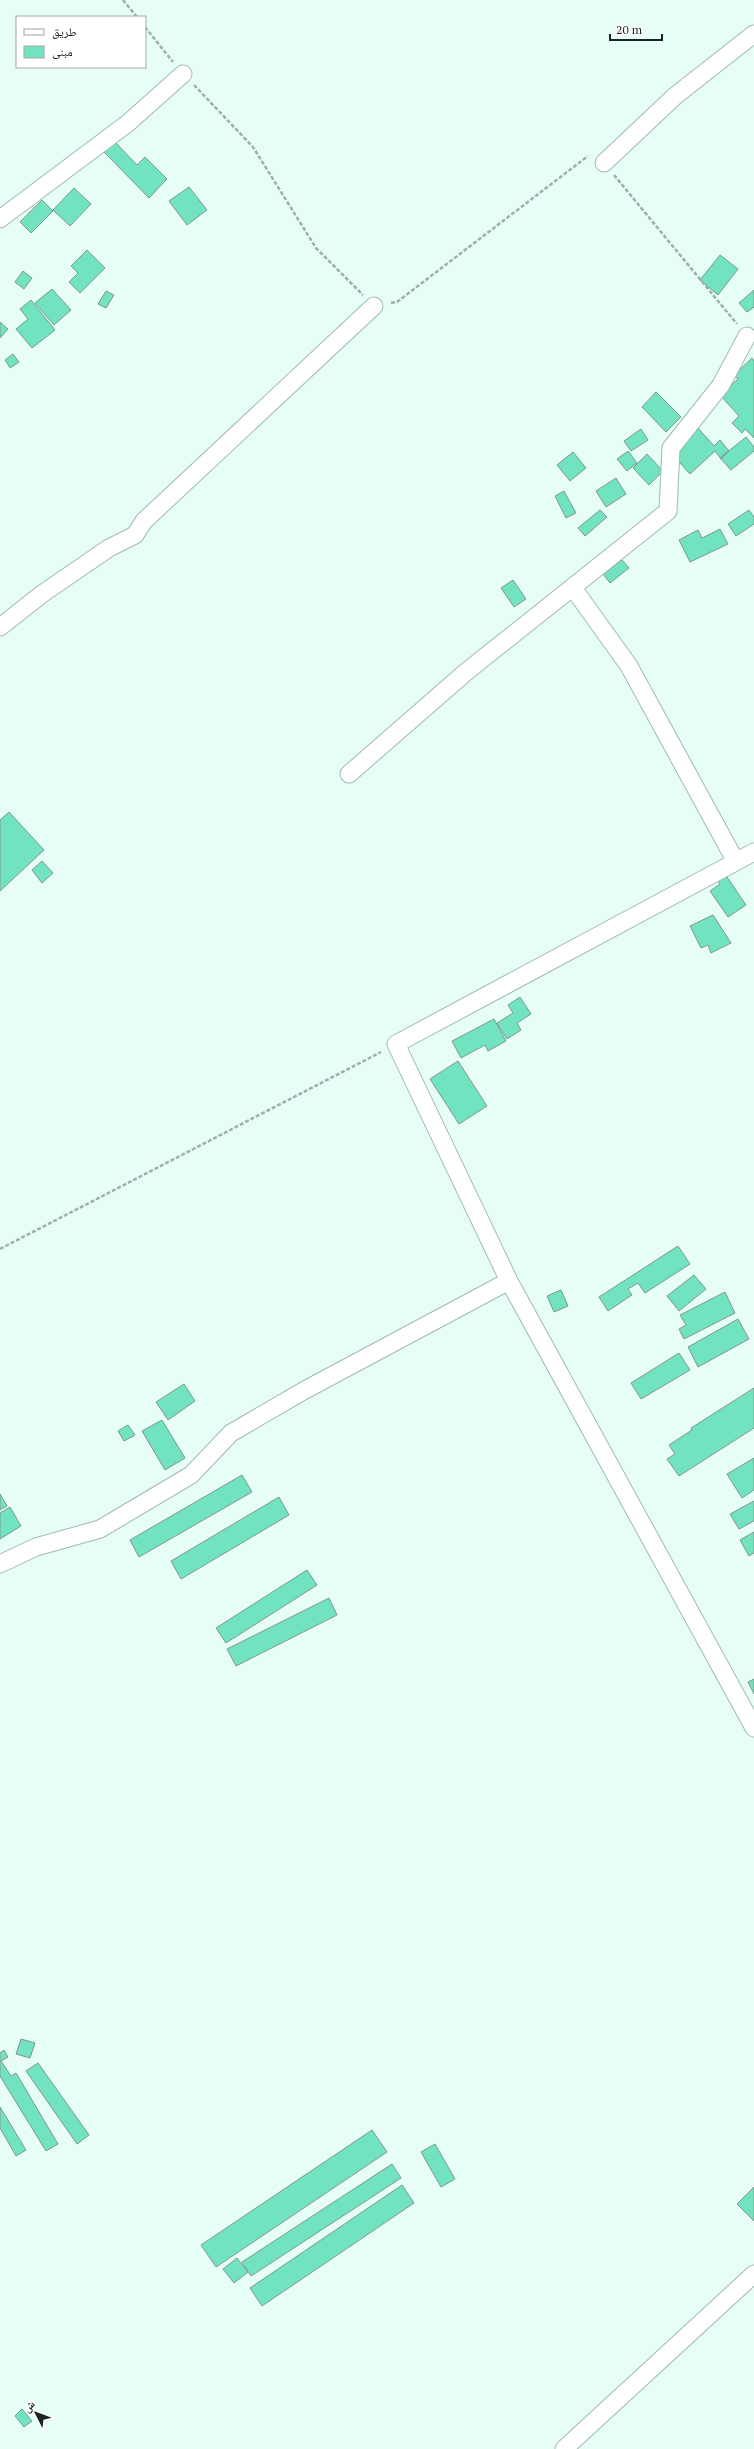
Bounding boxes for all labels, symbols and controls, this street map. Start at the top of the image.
legend [16,16,146,68]
scale bar [610,16,662,42]
text: 20 m [616,22,643,37]
text: طريق [52,24,77,39]
text: مبنى [52,44,73,59]
north arrow [16,2393,56,2433]
text: ش [19,2397,39,2416]

